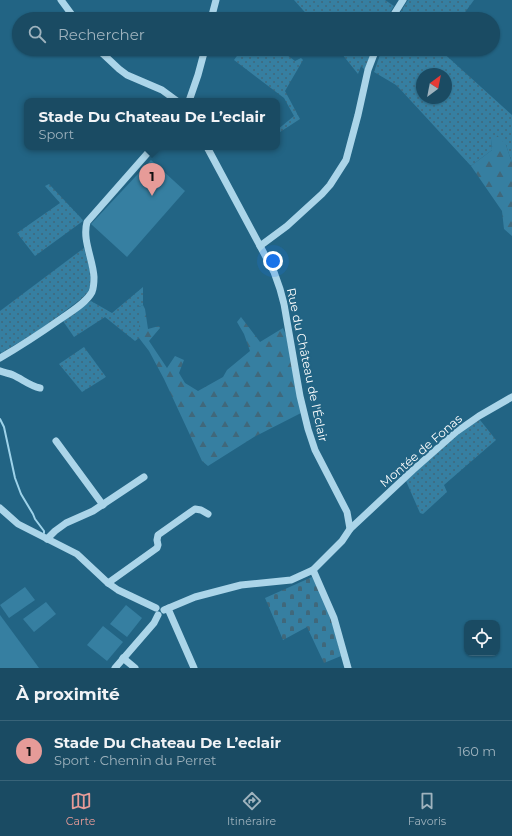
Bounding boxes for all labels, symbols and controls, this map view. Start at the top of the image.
search box [12,12,500,56]
icon: search [26,23,48,45]
text: Rechercher [58,25,145,44]
north arrow [416,68,452,104]
popup [24,98,280,150]
text: Stade Du Chateau De L’eclair [38,107,266,126]
text: Sport [38,126,74,142]
pin: 1 [139,163,165,196]
your location [263,251,283,271]
street label: Rue du Château de l'Éclair [284,286,331,444]
street label: Montée de Fonas [377,411,465,490]
map controls [464,620,500,656]
button: locate [464,620,500,656]
text: À proximité [16,684,120,704]
text: Stade Du Chateau De L’eclair [54,733,281,752]
text: 1 [26,743,32,759]
text: 160 m [458,743,496,759]
text: Sport · Chemin du Perret [54,752,216,768]
tab: Carte [66,790,95,828]
tab: Itinéraire [227,790,276,828]
tab: Favoris [408,790,446,828]

